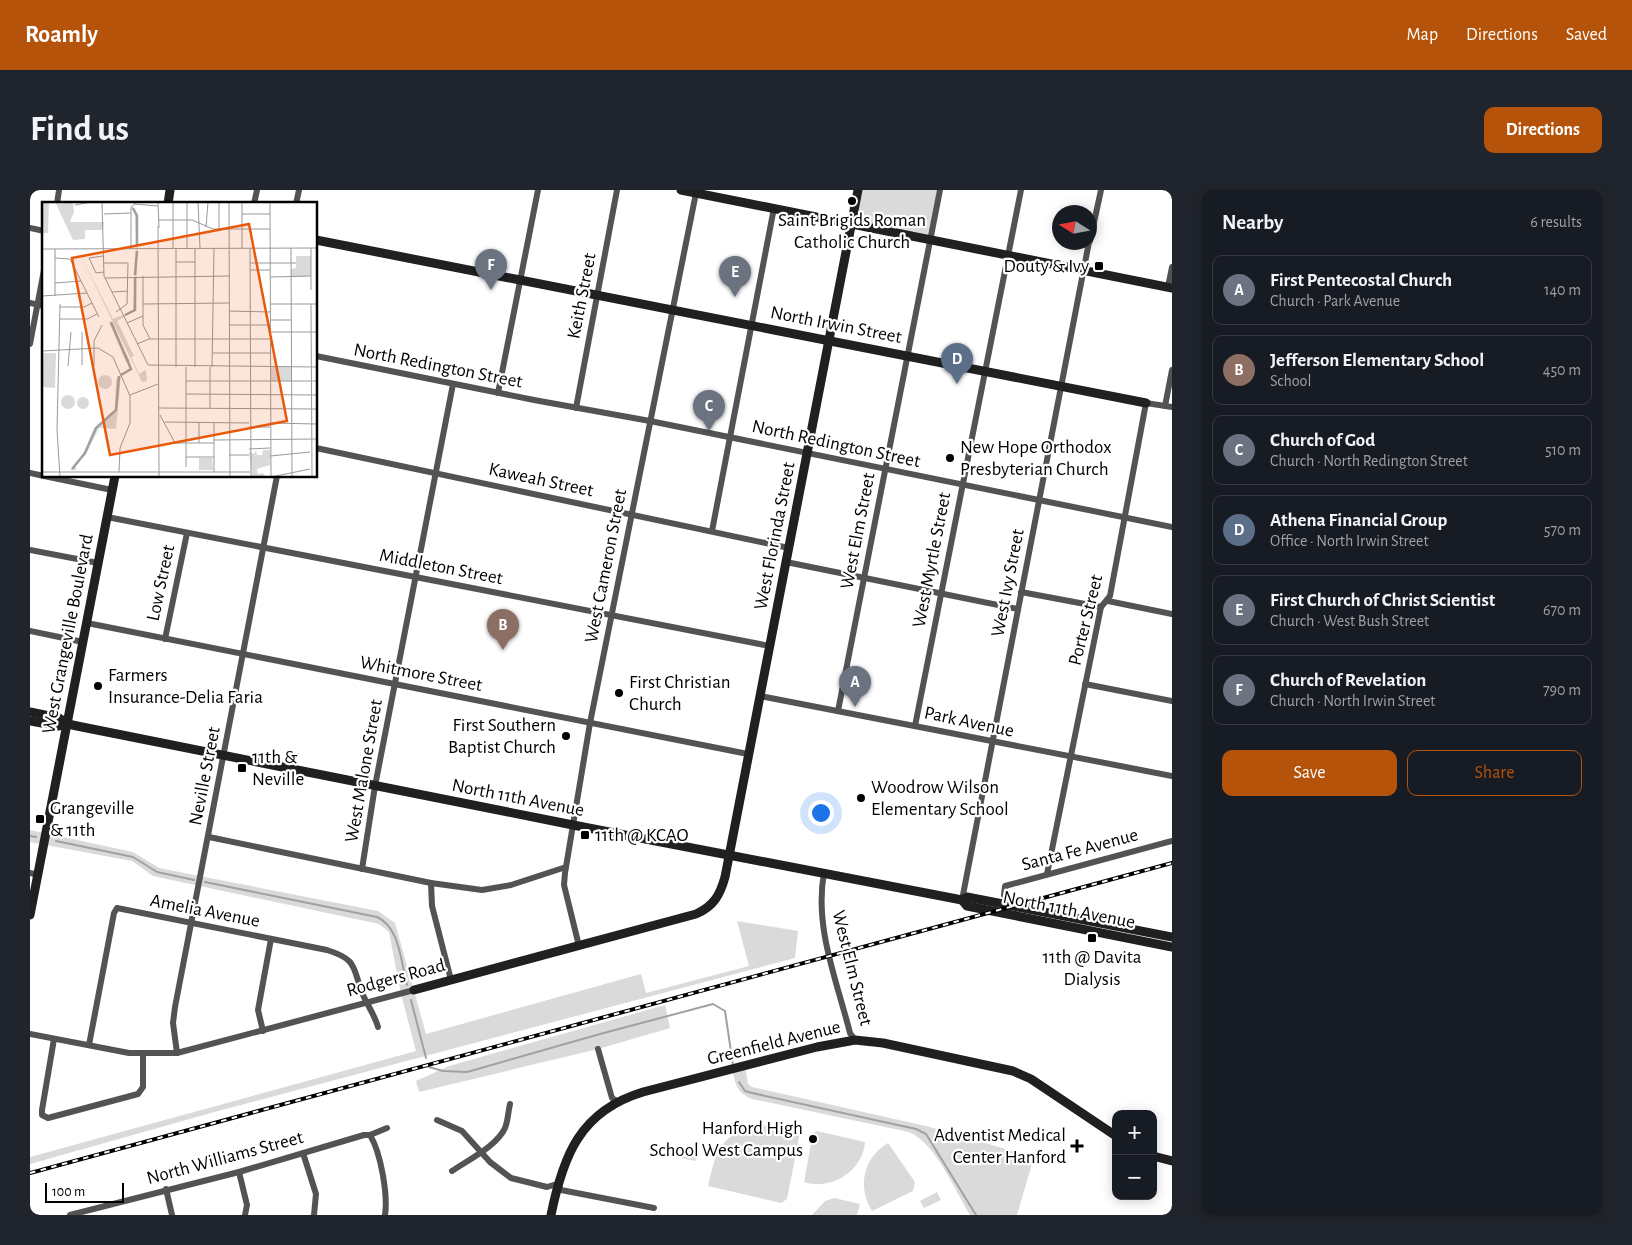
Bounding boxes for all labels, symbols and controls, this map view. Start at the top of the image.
text: Roamly [25,23,98,47]
text: Map [1407,26,1438,44]
text: Directions [1466,26,1538,44]
text: Saved [1566,26,1607,44]
button: Directions [1484,107,1602,153]
text: Find us [30,112,129,147]
marker: Saint Brigids Roman Catholic Church [846,195,858,207]
inset map [42,202,318,478]
north arrow [1052,205,1097,250]
place label: Saint Brigids Roman Catholic Church [778,211,926,252]
text: Nearby [1222,212,1283,233]
text: 6 results [1530,214,1582,230]
pin: F [475,249,507,290]
street label: Keith Street [564,251,600,341]
pin: E [719,256,751,297]
place label: Douty & Ivy [1003,257,1089,276]
marker: Douty & Ivy [1093,260,1105,272]
text: First Pentecostal Church [1270,271,1452,290]
text: A [1234,282,1244,298]
text: 140 m [1544,282,1581,298]
text: Church · Park Avenue [1270,293,1400,309]
street label: North Irwin Street [769,303,903,347]
street label: North Redington Street [352,340,524,392]
pin: D [941,343,973,384]
text: Jefferson Elementary School [1270,351,1484,370]
text: B [1234,362,1244,378]
text: 450 m [1543,362,1581,378]
text: School [1270,373,1311,389]
pin: C [693,390,725,431]
street label: North Redington Street [750,417,922,471]
text: Church of God [1270,431,1375,450]
place label: New Hope Orthodox Presbyterian Church [960,438,1111,479]
text: C [1235,442,1243,458]
text: 510 m [1545,442,1581,458]
marker: New Hope Orthodox Presbyterian Church [944,452,956,464]
text: Church · North Redington Street [1270,453,1468,469]
street label: Kaweah Street [487,460,595,500]
street label: West Florinda Street [751,460,799,612]
street label: West Elm Street [837,471,879,591]
street label: West Cameron Street [582,487,630,645]
street label: West Myrtle Street [910,491,954,629]
text: Athena Financial Group [1270,511,1447,530]
text: D [1234,522,1244,538]
text: 570 m [1544,522,1581,538]
street label: West Ivy Street [988,527,1028,639]
street label: West Grangeville Boulevard [39,532,97,736]
text: Office · North Irwin Street [1270,533,1429,549]
street label: Low Street [144,543,178,623]
street label: Middleton Street [378,546,504,588]
street label: Porter Street [1066,573,1106,667]
text: First Church of Christ Scientist [1270,591,1495,610]
text: E [1235,602,1243,618]
text: 670 m [1543,602,1581,618]
pin: B [487,609,519,650]
text: Church · West Bush Street [1270,613,1429,629]
street label: Whitmore Street [358,653,484,695]
place label: Farmers Insurance-Delia Faria [108,666,263,707]
pin: A [839,666,871,707]
text: Church of Revelation [1270,671,1426,690]
place label: First Christian Church [629,673,731,714]
marker: Farmers Insurance-Delia Faria [92,680,104,692]
text: F [1235,682,1243,698]
text: 790 m [1543,682,1581,698]
marker: First Christian Church [613,687,625,699]
text: Church · North Irwin Street [1270,693,1435,709]
street label: West Malone Street [342,698,386,844]
street label: Park Avenue [922,703,1016,741]
place label: First Southern Baptist Church [448,716,556,757]
street label: Neville Street [186,725,224,827]
marker: First Southern Baptist Church [560,730,572,742]
place label: 11th & Neville [252,748,304,789]
button: Save [1222,750,1397,796]
button: Share [1407,750,1582,796]
marker: 11th & Neville [236,762,248,774]
street label: North 11th Avenue [450,776,586,820]
place label: Woodrow Wilson Elementary School [871,778,1009,819]
marker: Woodrow Wilson Elementary School [855,792,867,804]
place label: Grangeville & 11th [50,799,134,840]
your location [808,800,834,826]
marker: Grangeville & 11th [34,813,46,825]
street label: Santa Fe Avenue [1020,825,1140,875]
place label: 11th @ KCAO [595,826,689,845]
marker: 11th @ KCAO [579,829,591,841]
street label: North 11th Avenue [1001,888,1137,932]
street label: Amelia Avenue [149,891,261,931]
street label: West Elm Street [829,908,875,1028]
marker: 11th @ Davita Dialysis [1086,932,1098,944]
place label: 11th @ Davita Dialysis [1042,948,1142,989]
street label: Rodgers Road [345,956,447,1000]
street label: Greenfield Avenue [705,1017,843,1069]
map controls [1112,1110,1157,1200]
button: + [1112,1110,1157,1155]
place label: Hanford High School West Campus [650,1119,803,1160]
place label: Adventist Medical Center Hanford [934,1126,1066,1167]
street label: North Williams Street [145,1128,305,1188]
marker: Hanford High School West Campus [807,1133,819,1145]
marker: Adventist Medical Center Hanford [1070,1139,1084,1153]
button: − [1112,1155,1157,1200]
scale bar [45,1180,124,1203]
text: 100 m [52,1185,85,1199]

